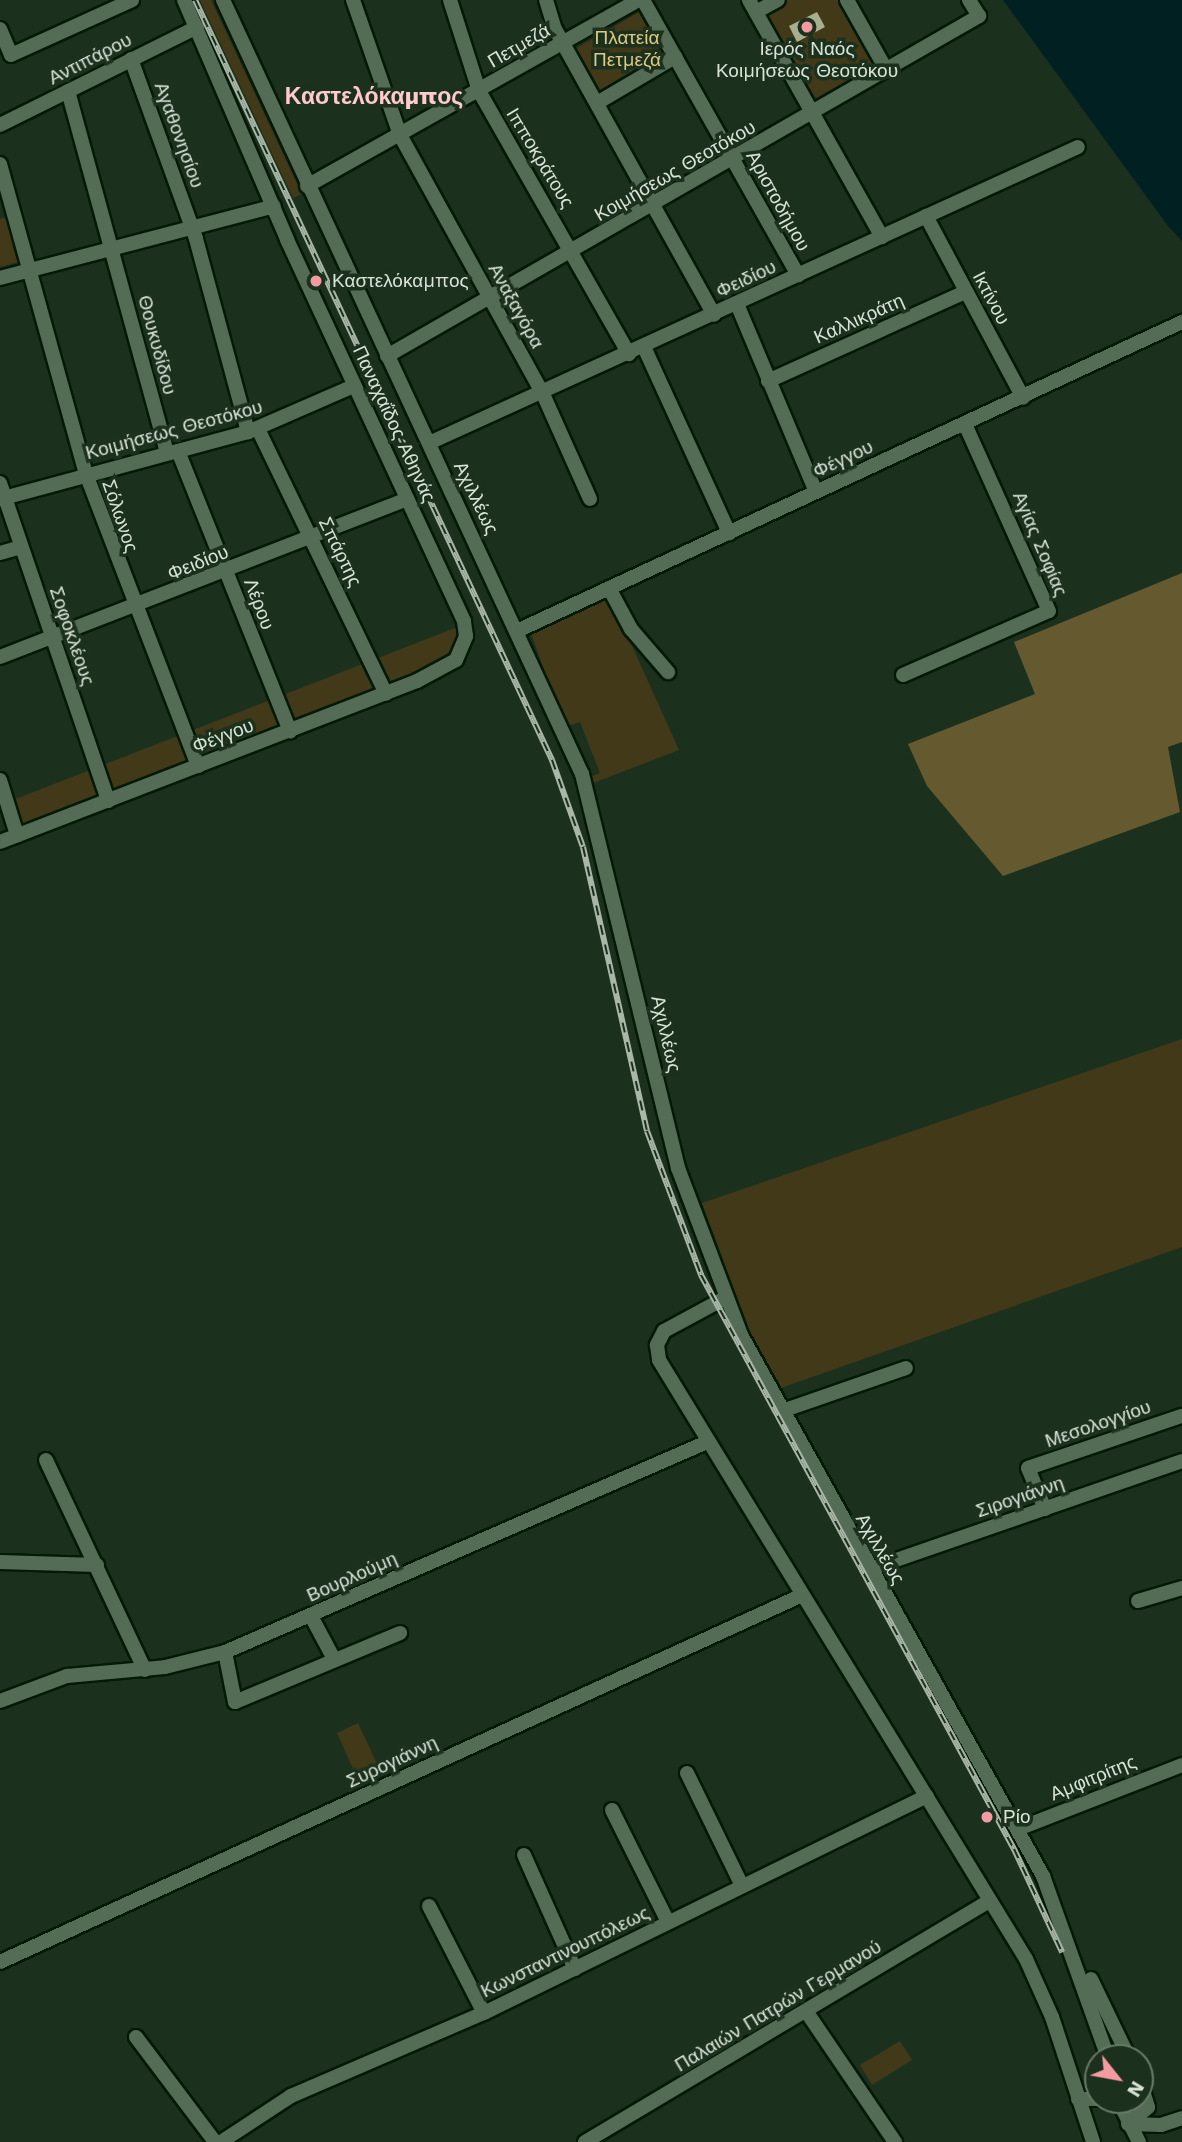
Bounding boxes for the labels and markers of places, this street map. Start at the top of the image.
marker: Ιερός Ναός Κοιμήσεως Θεοτόκου [799,19,815,35]
place label: Ιερός Ναός Κοιμήσεως Θεοτόκου [716,38,898,82]
place label: Καστελόκαμπος [332,270,469,292]
marker: Καστελόκαμπος [306,271,326,291]
place label: Ρίο [1003,1806,1030,1828]
marker: Ρίο [977,1807,997,1827]

